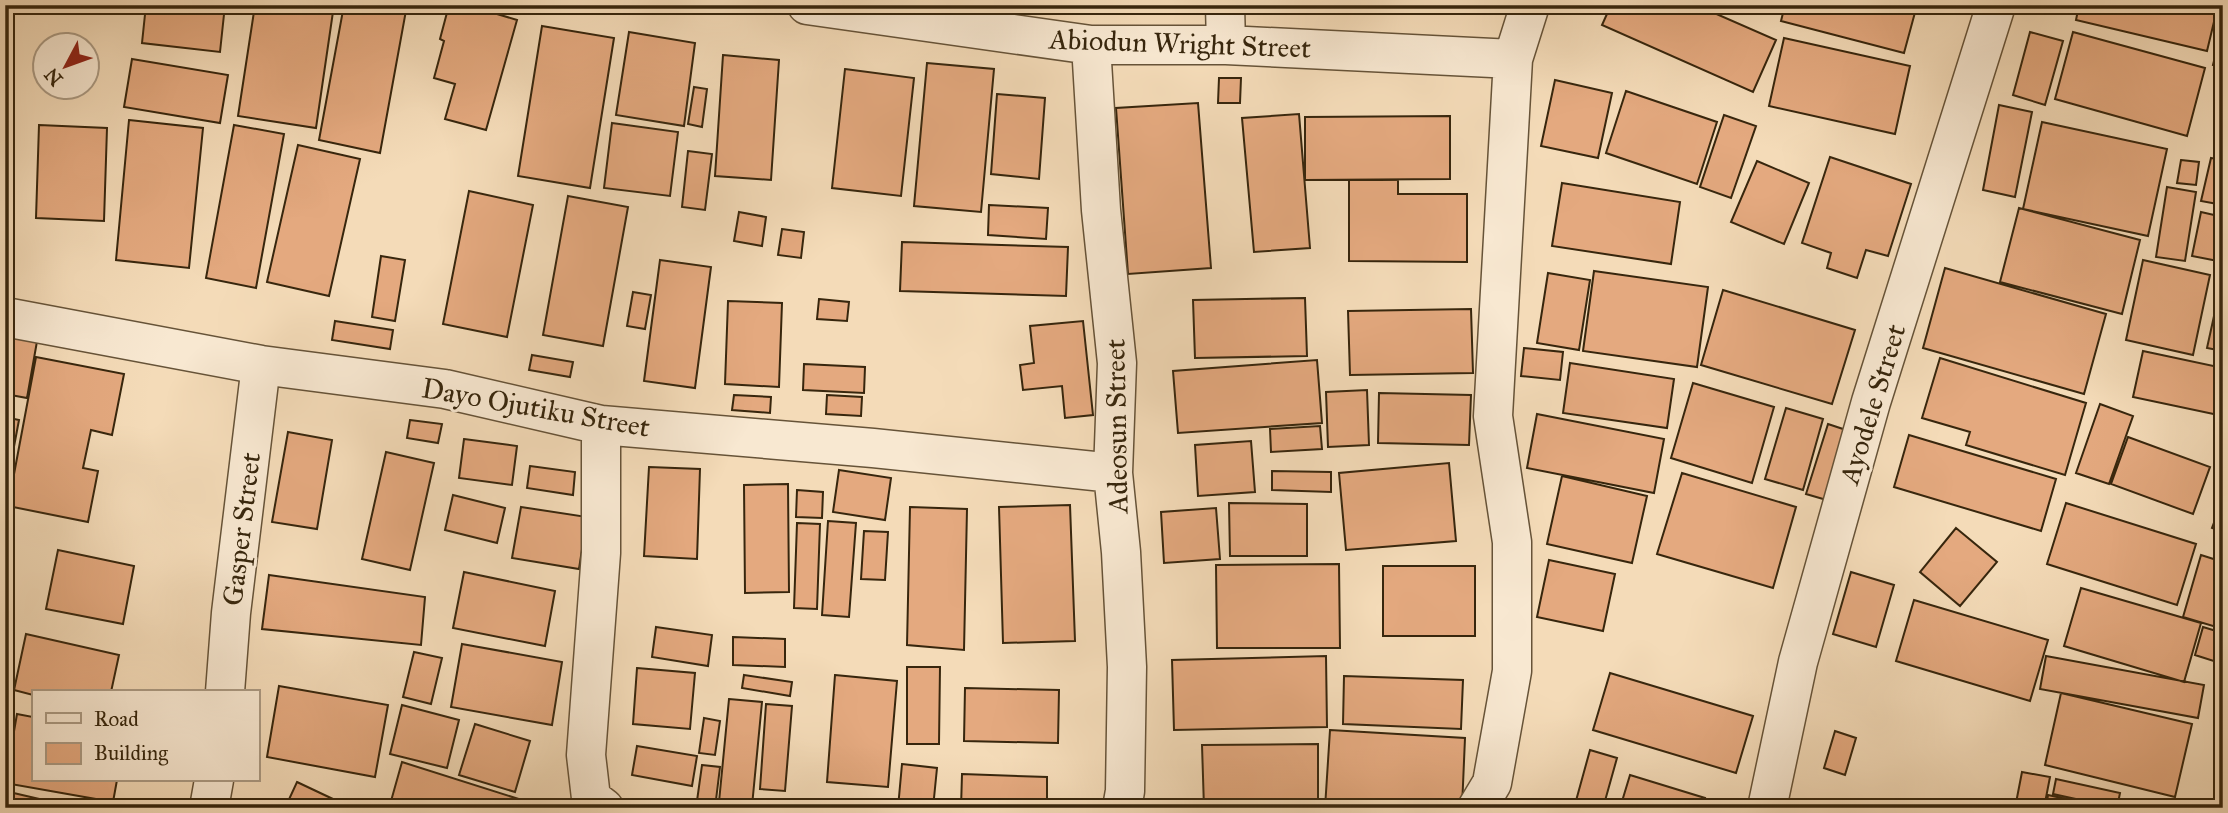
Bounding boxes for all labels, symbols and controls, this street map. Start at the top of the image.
street label: Abiodun Wright Street [1047,21,1312,66]
north arrow [32,32,102,102]
text: N [40,63,68,90]
street label: Ayodele Street [1831,320,1913,489]
street label: Adeosun Street [1097,338,1136,515]
street label: Dayo Ojutiku Street [419,370,653,445]
street label: Gasper Street [215,450,268,608]
legend [32,690,259,782]
text: Road [94,706,139,732]
text: Building [94,740,168,766]

